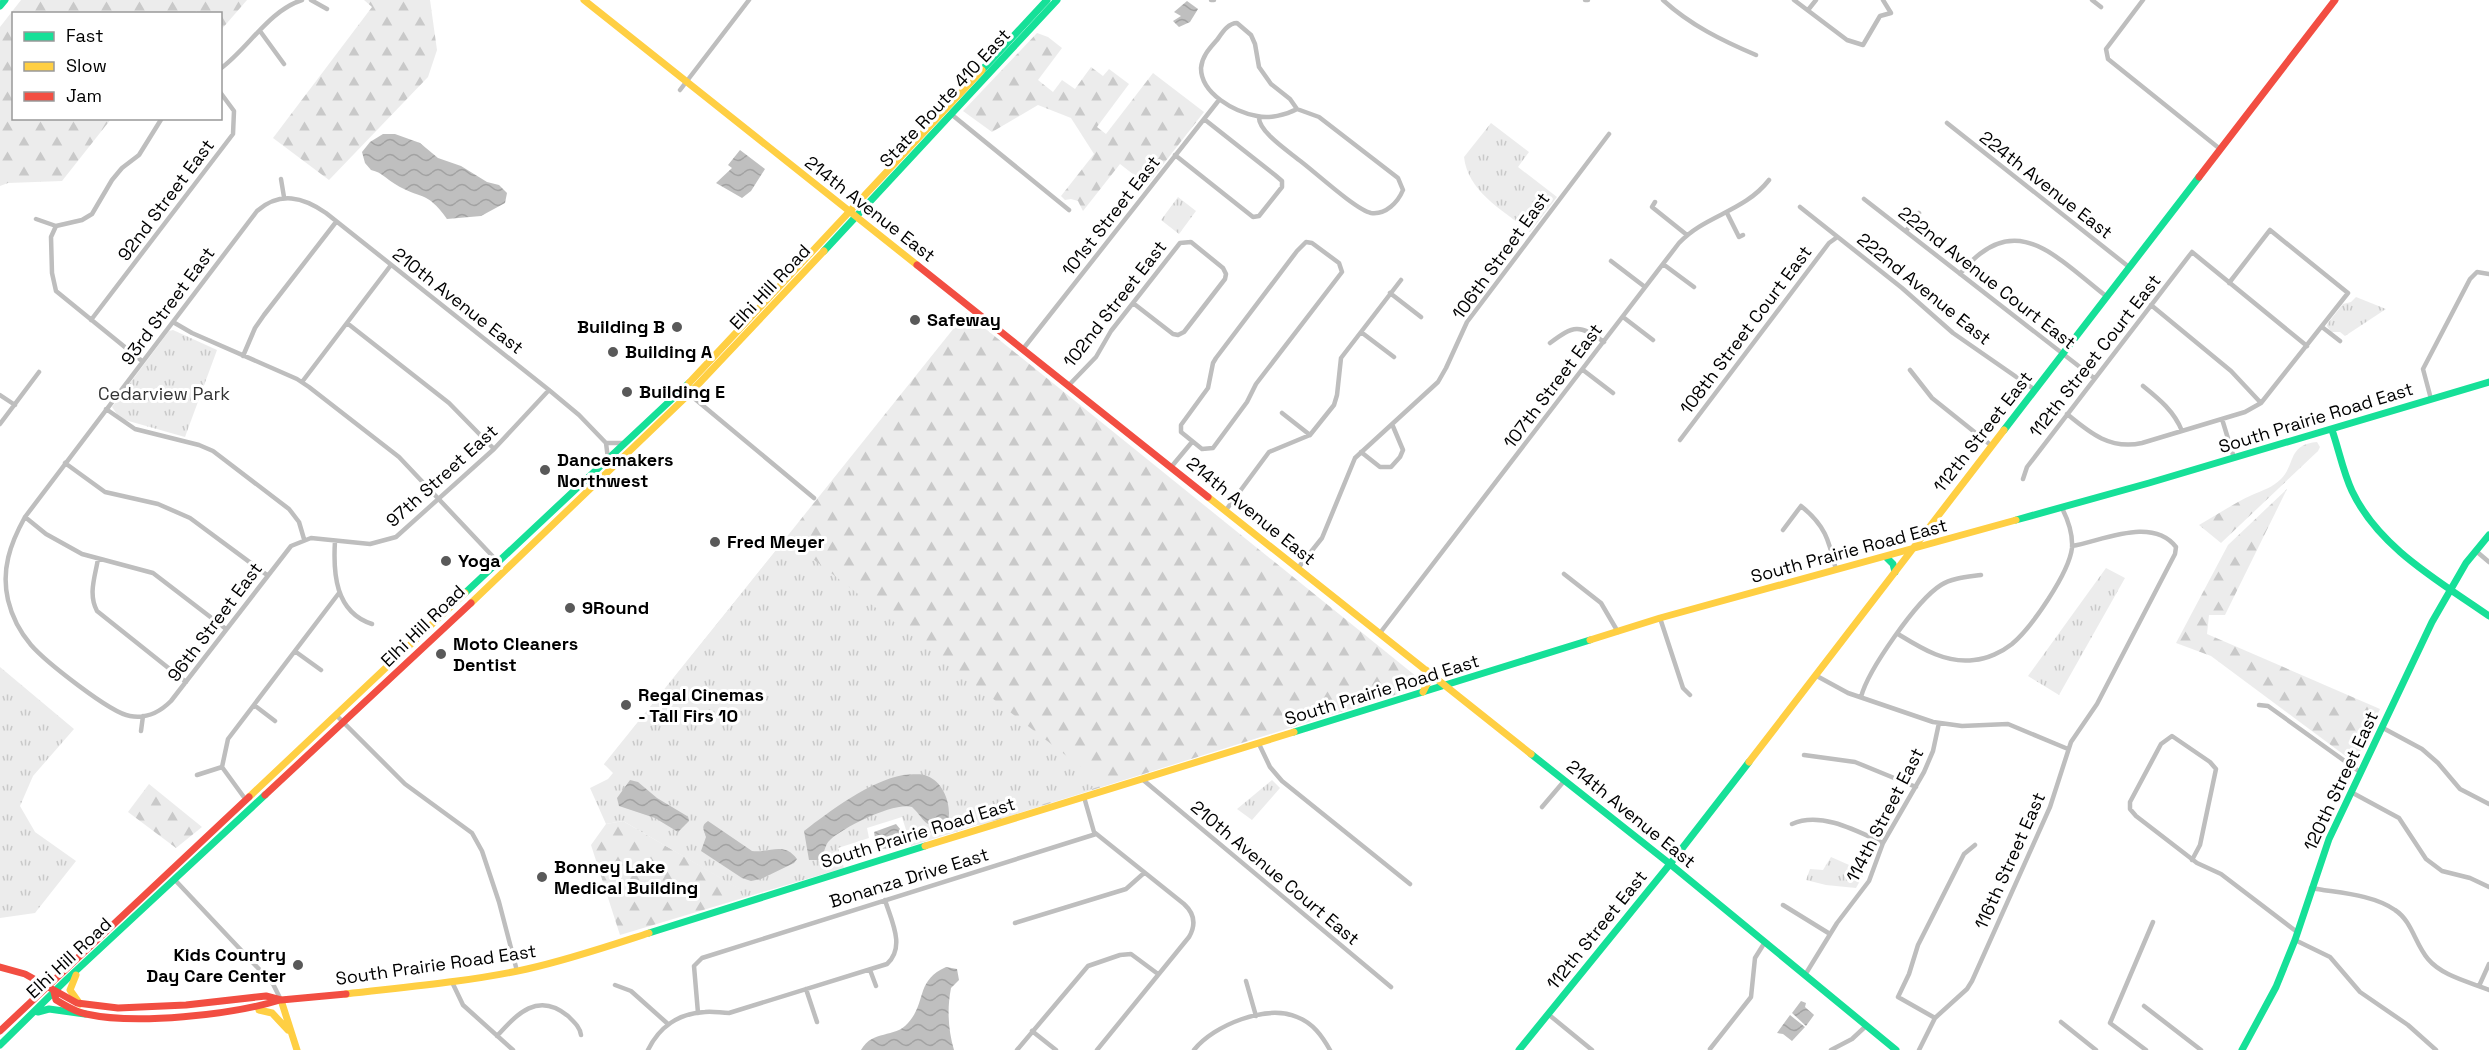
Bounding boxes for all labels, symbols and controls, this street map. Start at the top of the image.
legend [12,12,222,120]
street label: State Route 410 East [874,23,1015,172]
text: Fast [66,24,103,47]
text: Slow [66,54,107,77]
text: Jam [66,84,102,107]
street label: 224th Avenue East [1975,126,2117,244]
street label: 92nd Street East [112,134,219,265]
street label: 214th Avenue East [800,150,940,267]
street label: 101st Street East [1056,151,1165,280]
street label: 106th Street East [1447,188,1554,324]
street label: 222nd Avenue Court East [1894,201,2081,354]
street label: 222nd Avenue East [1853,228,1996,350]
street label: 102nd Street East [1058,236,1171,372]
street label: Elhi Hill Road [724,239,815,334]
street label: 108th Street Court East [1675,241,1817,419]
street label: 93rd Street East [116,242,220,369]
street label: 210th Avenue East [388,242,528,359]
street label: 112th Street Court East [2024,269,2165,442]
place label: Safeway [927,308,1001,331]
marker: Safeway [908,313,922,327]
place label: Building B [577,315,665,338]
street label: 107th Street East [1498,319,1607,453]
marker: Building B [670,320,684,334]
place label: Building A [625,340,713,363]
marker: Building A [606,345,620,359]
street label: 112th Street East [1928,367,2037,497]
street label: South Prairie Road East [2216,377,2416,458]
place label: Building E [639,380,725,403]
park label: Cedarview Park [98,382,230,405]
marker: Building E [620,385,634,399]
street label: 97th Street East [381,419,502,532]
place label: Dancemakers Northwest [557,448,674,492]
street label: 214th Avenue East [1182,451,1321,570]
marker: Dancemakers Northwest [538,463,552,477]
street label: South Prairie Road East [1748,513,1950,588]
place label: Fred Meyer [727,530,825,553]
marker: Fred Meyer [708,535,722,549]
place label: Yoga [458,549,501,572]
marker: Yoga [439,554,453,568]
street label: 96th Street East [162,557,267,686]
street label: Elhi Hill Road [376,580,470,672]
place label: 9Round [582,596,649,619]
marker: 9Round [563,601,577,615]
place label: Moto Cleaners Dentist [453,632,578,676]
marker: Moto Cleaners Dentist [434,647,448,661]
street label: South Prairie Road East [1282,649,1482,730]
place label: Regal Cinemas - Tall Firs 10 [638,683,764,727]
marker: Regal Cinemas - Tall Firs 10 [619,698,633,712]
street label: 120th Street East [2298,707,2383,854]
street label: 114th Street East [1841,744,1928,886]
street label: 214th Avenue East [1562,754,1701,873]
street label: 116th Street East [1969,789,2050,933]
street label: South Prairie Road East [818,792,1018,873]
street label: 210th Avenue Court East [1186,795,1364,950]
street label: Bonanza Drive East [826,842,991,913]
place label: Bonney Lake Medical Building [554,855,698,899]
street label: 112th Street East [1541,865,1652,994]
marker: Bonney Lake Medical Building [535,870,549,884]
street label: Elhi Hill Road [21,912,116,1003]
street label: South Prairie Road East [334,939,538,990]
place label: Kids Country Day Care Center [146,943,286,987]
marker: Kids Country Day Care Center [291,958,305,972]

